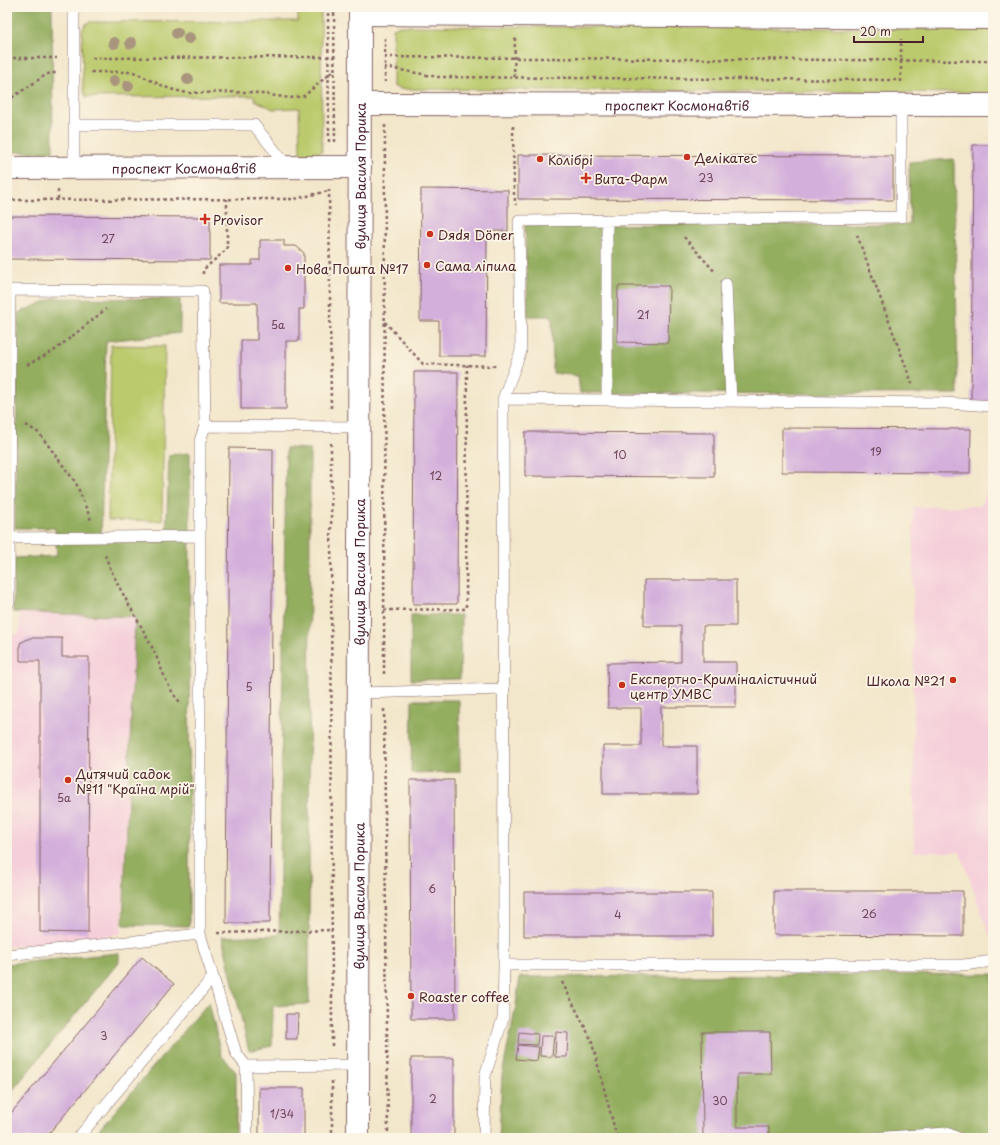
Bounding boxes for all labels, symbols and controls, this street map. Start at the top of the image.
scale bar [854,18,923,44]
text: 20 m [860,22,891,40]
street label: проспект Космонавтів [605,95,749,114]
street label: вулиця Василя Порика [350,102,369,249]
place label: Делікатес [694,148,757,167]
place label: Колібрі [548,150,593,169]
marker: Делікатес [682,152,692,162]
marker: Колібрі [535,154,545,164]
street label: проспект Космонавтів [112,158,256,177]
place label: Вита-Фарм [594,169,668,188]
house number: 23 [699,169,713,186]
marker: Вита-Фарм [581,173,591,183]
place label: Provisor [213,210,264,229]
marker: Provisor [200,214,210,224]
place label: Dяdя Döner [438,225,515,244]
marker: Dяdя Döner [425,229,435,239]
house number: 27 [101,230,115,247]
place label: Сама ліпила [435,256,517,275]
place label: Нова Пошта №17 [296,259,408,278]
marker: Сама ліпила [422,260,432,270]
marker: Нова Пошта №17 [283,263,293,273]
house number: 21 [637,306,649,323]
house number: 5а [271,316,285,333]
house number: 19 [870,443,882,460]
house number: 10 [614,446,626,463]
house number: 12 [430,467,443,484]
street label: вулиця Василя Порика [349,498,369,645]
place label: Експертно-Криміналістичний центр УМВС [630,669,817,703]
place label: Школа №21 [866,671,945,690]
marker: Школа №21 [948,675,958,685]
house number: 5 [245,678,253,695]
marker: Експертно-Криміналістичний центр УМВС [617,680,627,690]
place label: Дитячий садок №11 "Країна мрій" [75,764,195,798]
marker: Дитячий садок №11 "Країна мрій" [63,775,73,785]
house number: 5а [57,789,71,806]
street label: вулиця Василя Порика [349,822,368,969]
house number: 6 [428,880,436,897]
house number: 26 [861,905,877,922]
house number: 4 [614,906,622,923]
place label: Roaster coffee [419,987,510,1006]
marker: Roaster coffee [406,991,416,1001]
house number: 3 [100,1027,108,1044]
house number: 2 [429,1090,437,1107]
house number: 30 [712,1092,728,1109]
house number: 1/34 [270,1105,294,1122]

